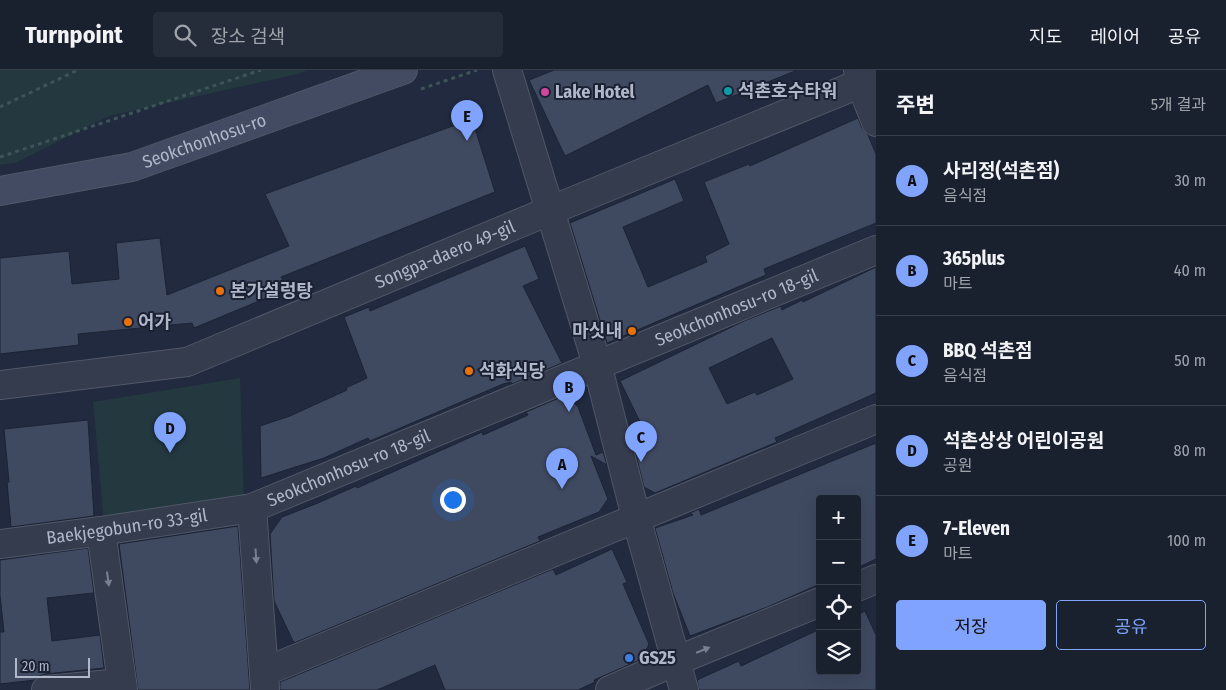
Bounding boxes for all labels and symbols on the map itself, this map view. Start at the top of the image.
place label: 석촌호수타워 [738,80,837,102]
place label: Lake Hotel [555,81,635,103]
marker: 석촌호수타워 [722,85,734,97]
marker: Lake Hotel [539,86,551,98]
pin: E [451,100,483,141]
street label: Seokchonhosu-ro [140,109,269,173]
street label: Songpa-daero 49-gil [372,215,519,293]
street label: Seokchonhosu-ro 18-gil [652,264,822,351]
place label: 본가설렁탕 [230,280,313,302]
marker: 본가설렁탕 [214,285,226,297]
place label: 어가 [138,311,172,333]
marker: 어가 [122,316,134,328]
place label: 마싯내 [572,320,622,342]
marker: 마싯내 [626,325,638,337]
place label: 석화식당 [479,360,545,382]
marker: 석화식당 [463,365,475,377]
pin: B [553,371,585,412]
pin: D [154,412,186,453]
pin: C [625,421,657,462]
street label: Seokchonhosu-ro 18-gil [264,425,434,512]
pin: A [546,448,578,489]
your location [440,487,466,513]
street label: Baekjegobun-ro 33-gil [45,504,209,549]
one-way arrow [252,548,260,564]
one-way arrow [104,571,112,587]
one-way arrow [696,645,710,653]
place label: GS25 [639,647,676,669]
marker: GS25 [623,652,635,664]
scale bar [15,655,90,678]

